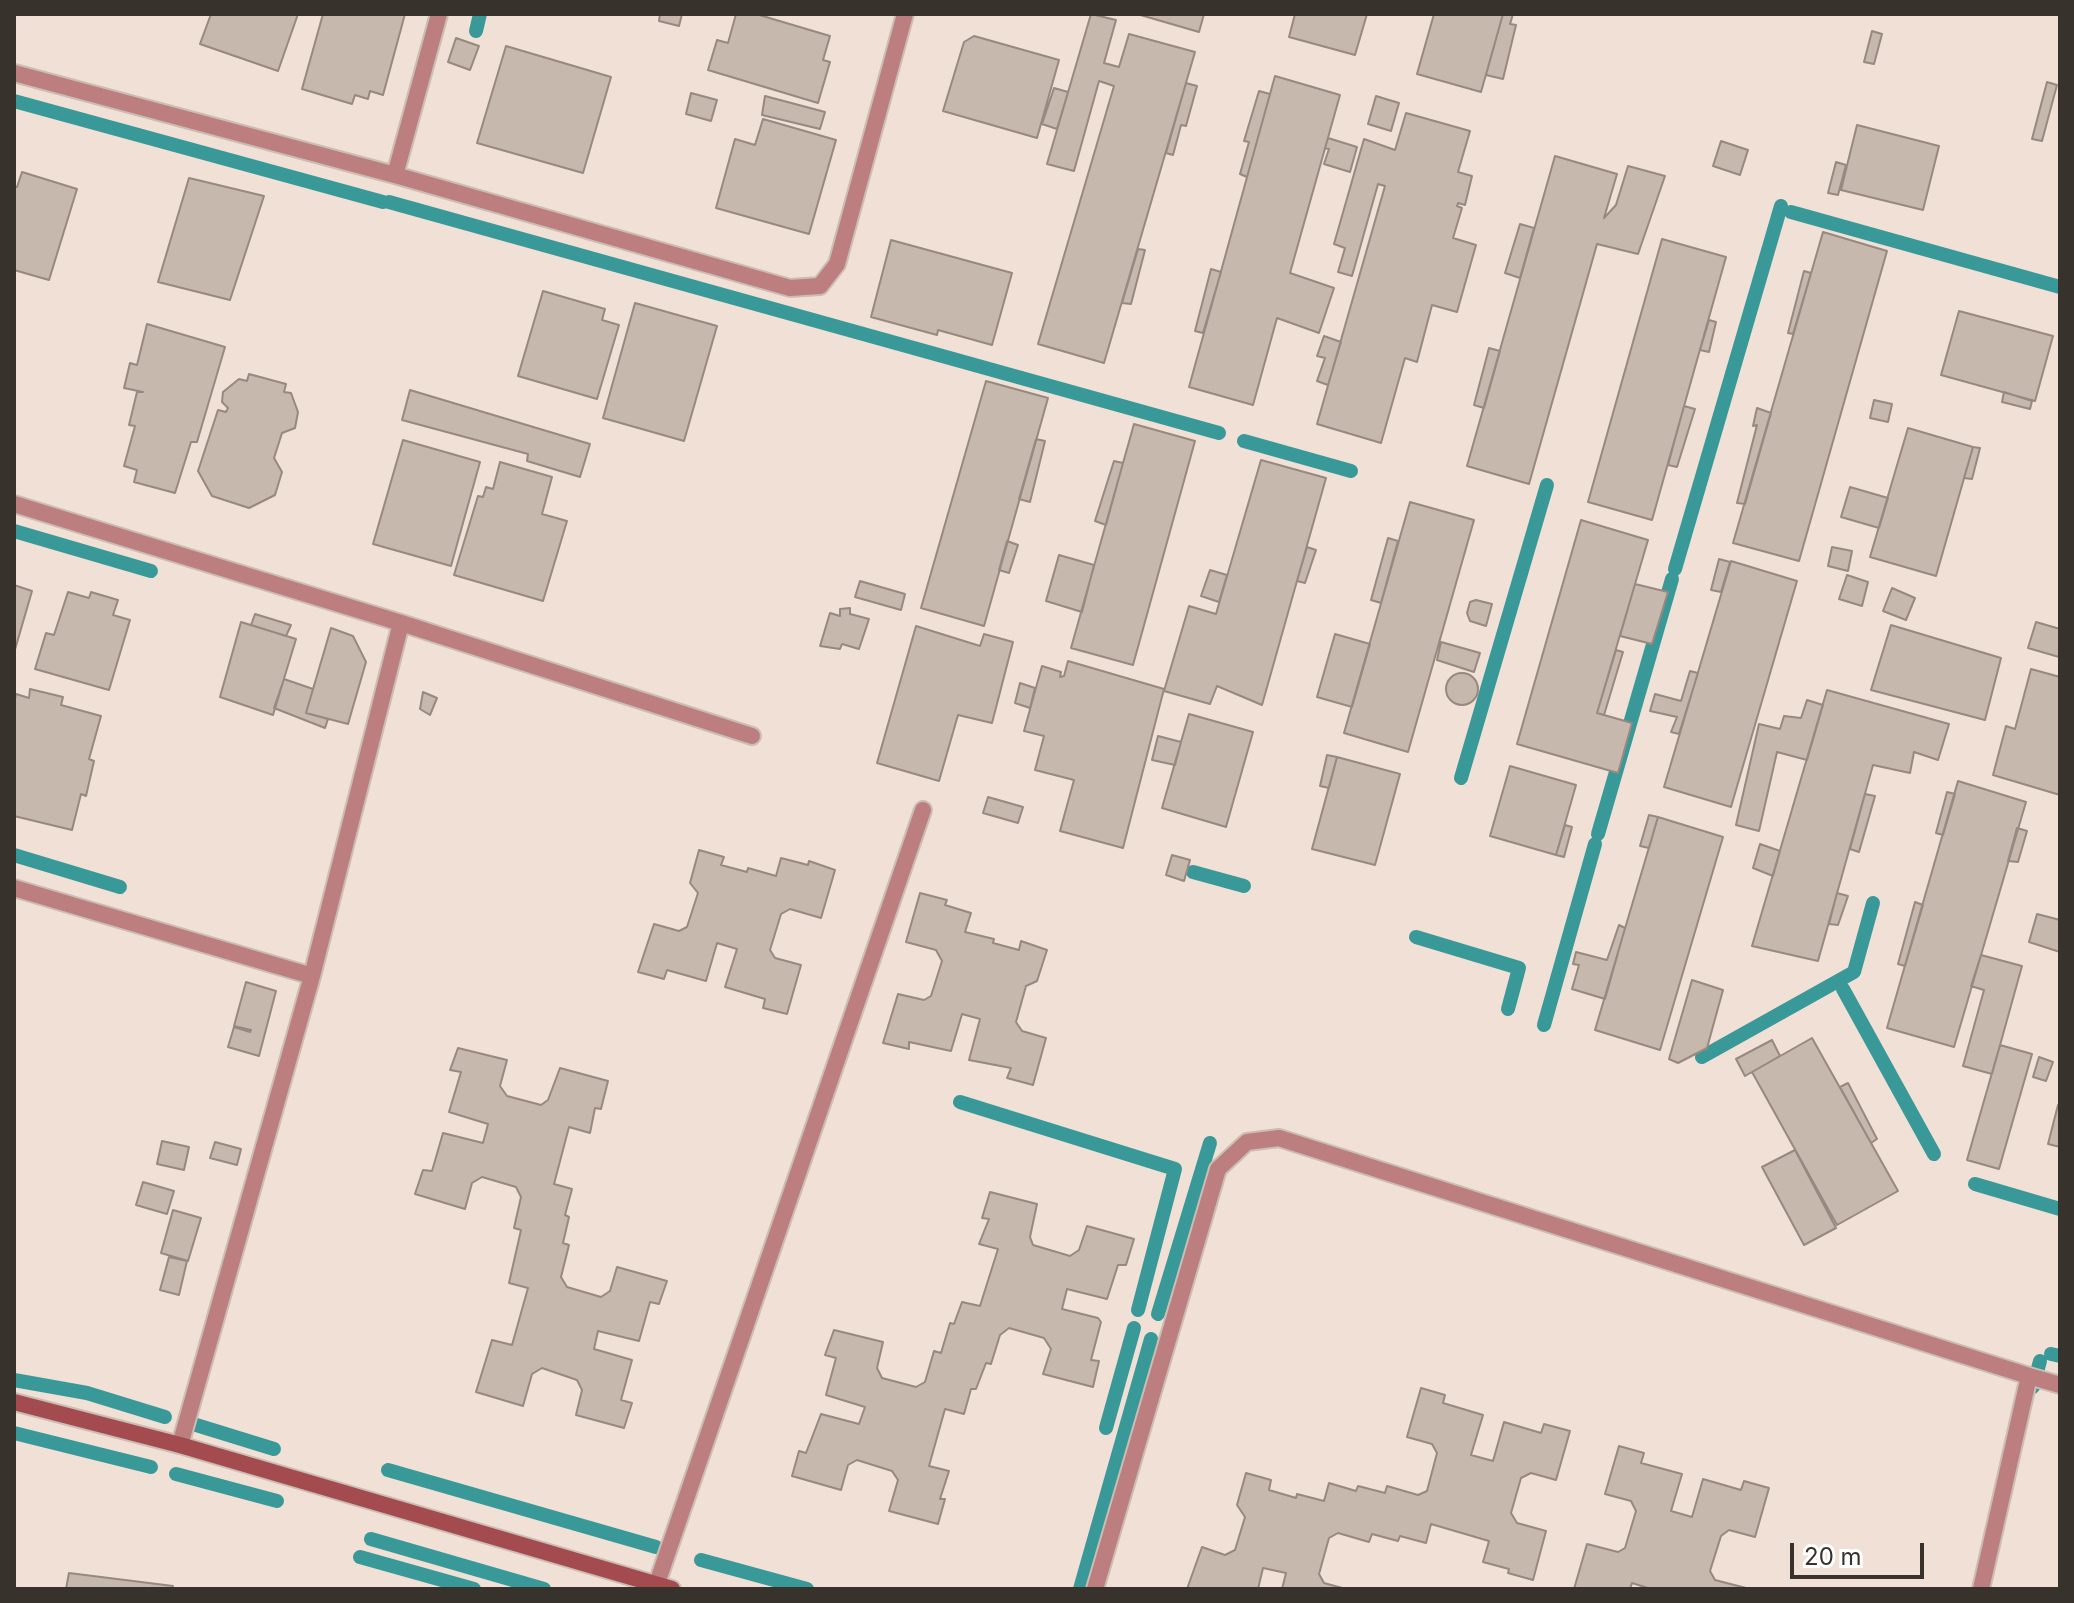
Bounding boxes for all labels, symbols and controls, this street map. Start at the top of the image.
scale bar [1794,1527,1928,1577]
text: 20 m [1804,1542,1862,1571]

